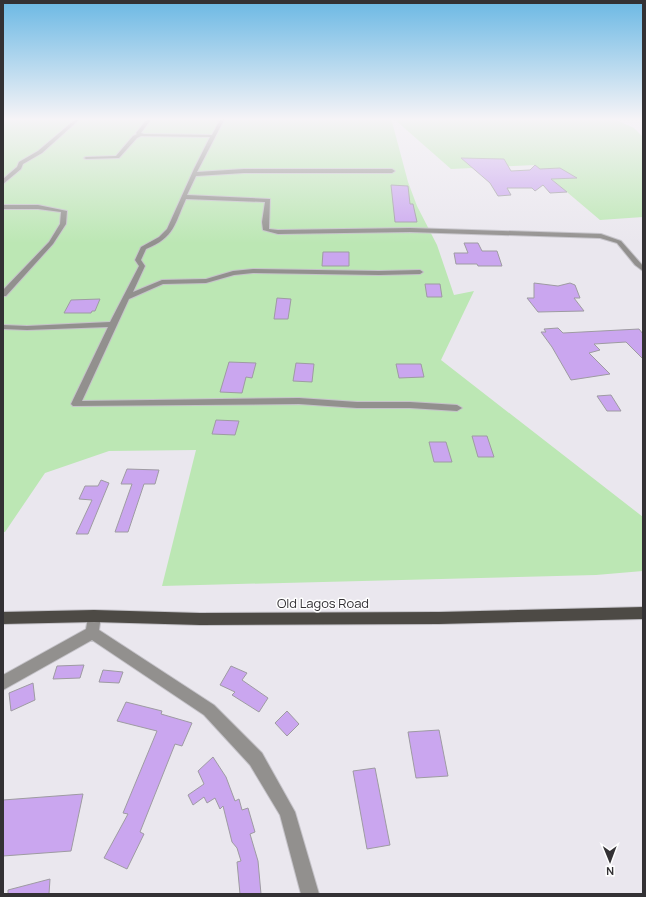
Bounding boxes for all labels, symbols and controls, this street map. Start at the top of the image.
street label: Old Lagos Road [277,594,369,612]
north arrow [590,841,630,881]
text: N [606,864,614,879]

